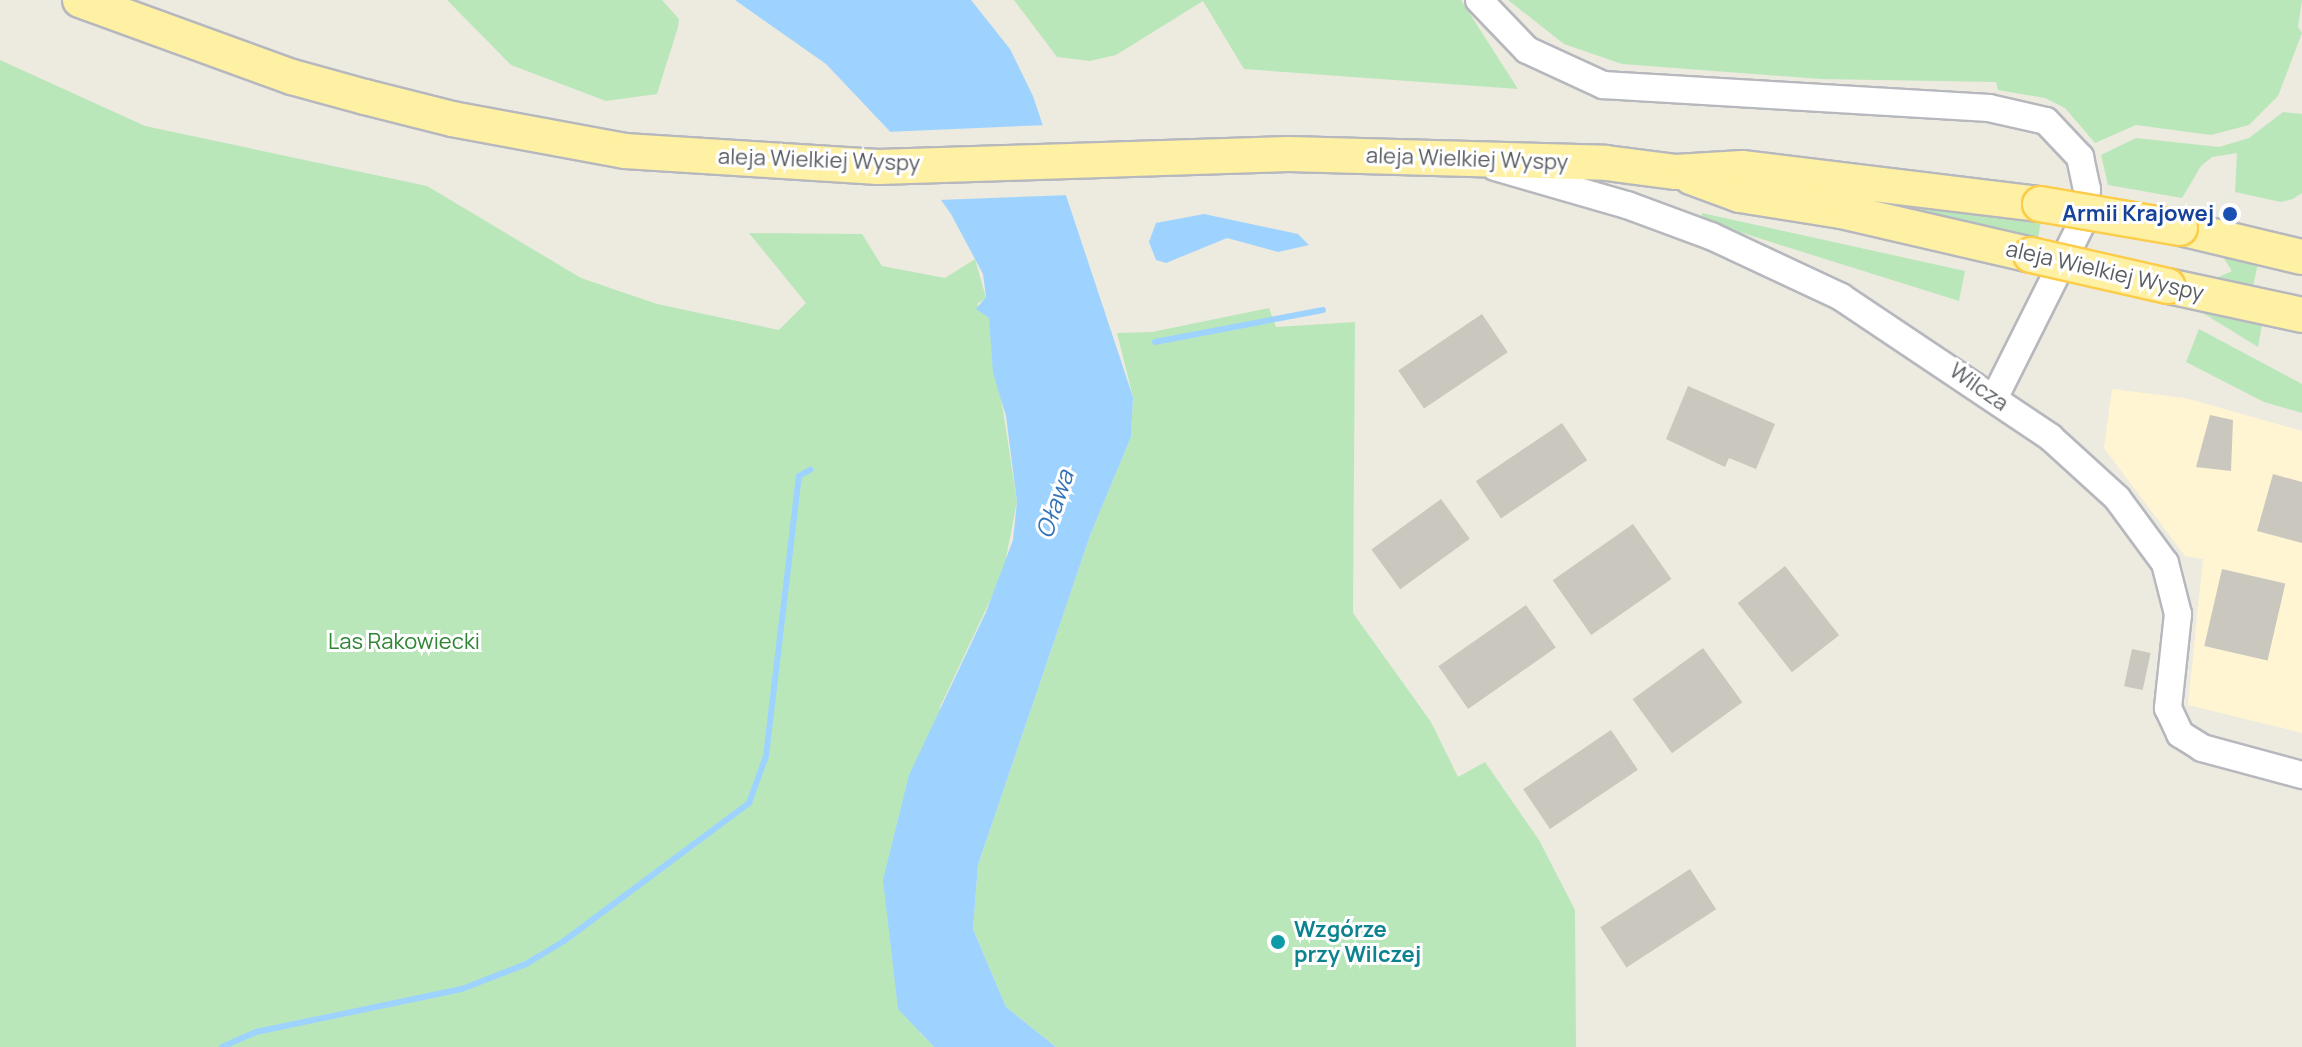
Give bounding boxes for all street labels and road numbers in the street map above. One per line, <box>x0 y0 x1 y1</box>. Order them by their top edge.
street label: aleja Wielkiej Wyspy <box>1365 142 1569 176</box>
street label: aleja Wielkiej Wyspy <box>717 143 921 177</box>
street label: aleja Wielkiej Wyspy <box>2003 235 2207 307</box>
street label: Wilcza <box>1944 357 2014 417</box>

